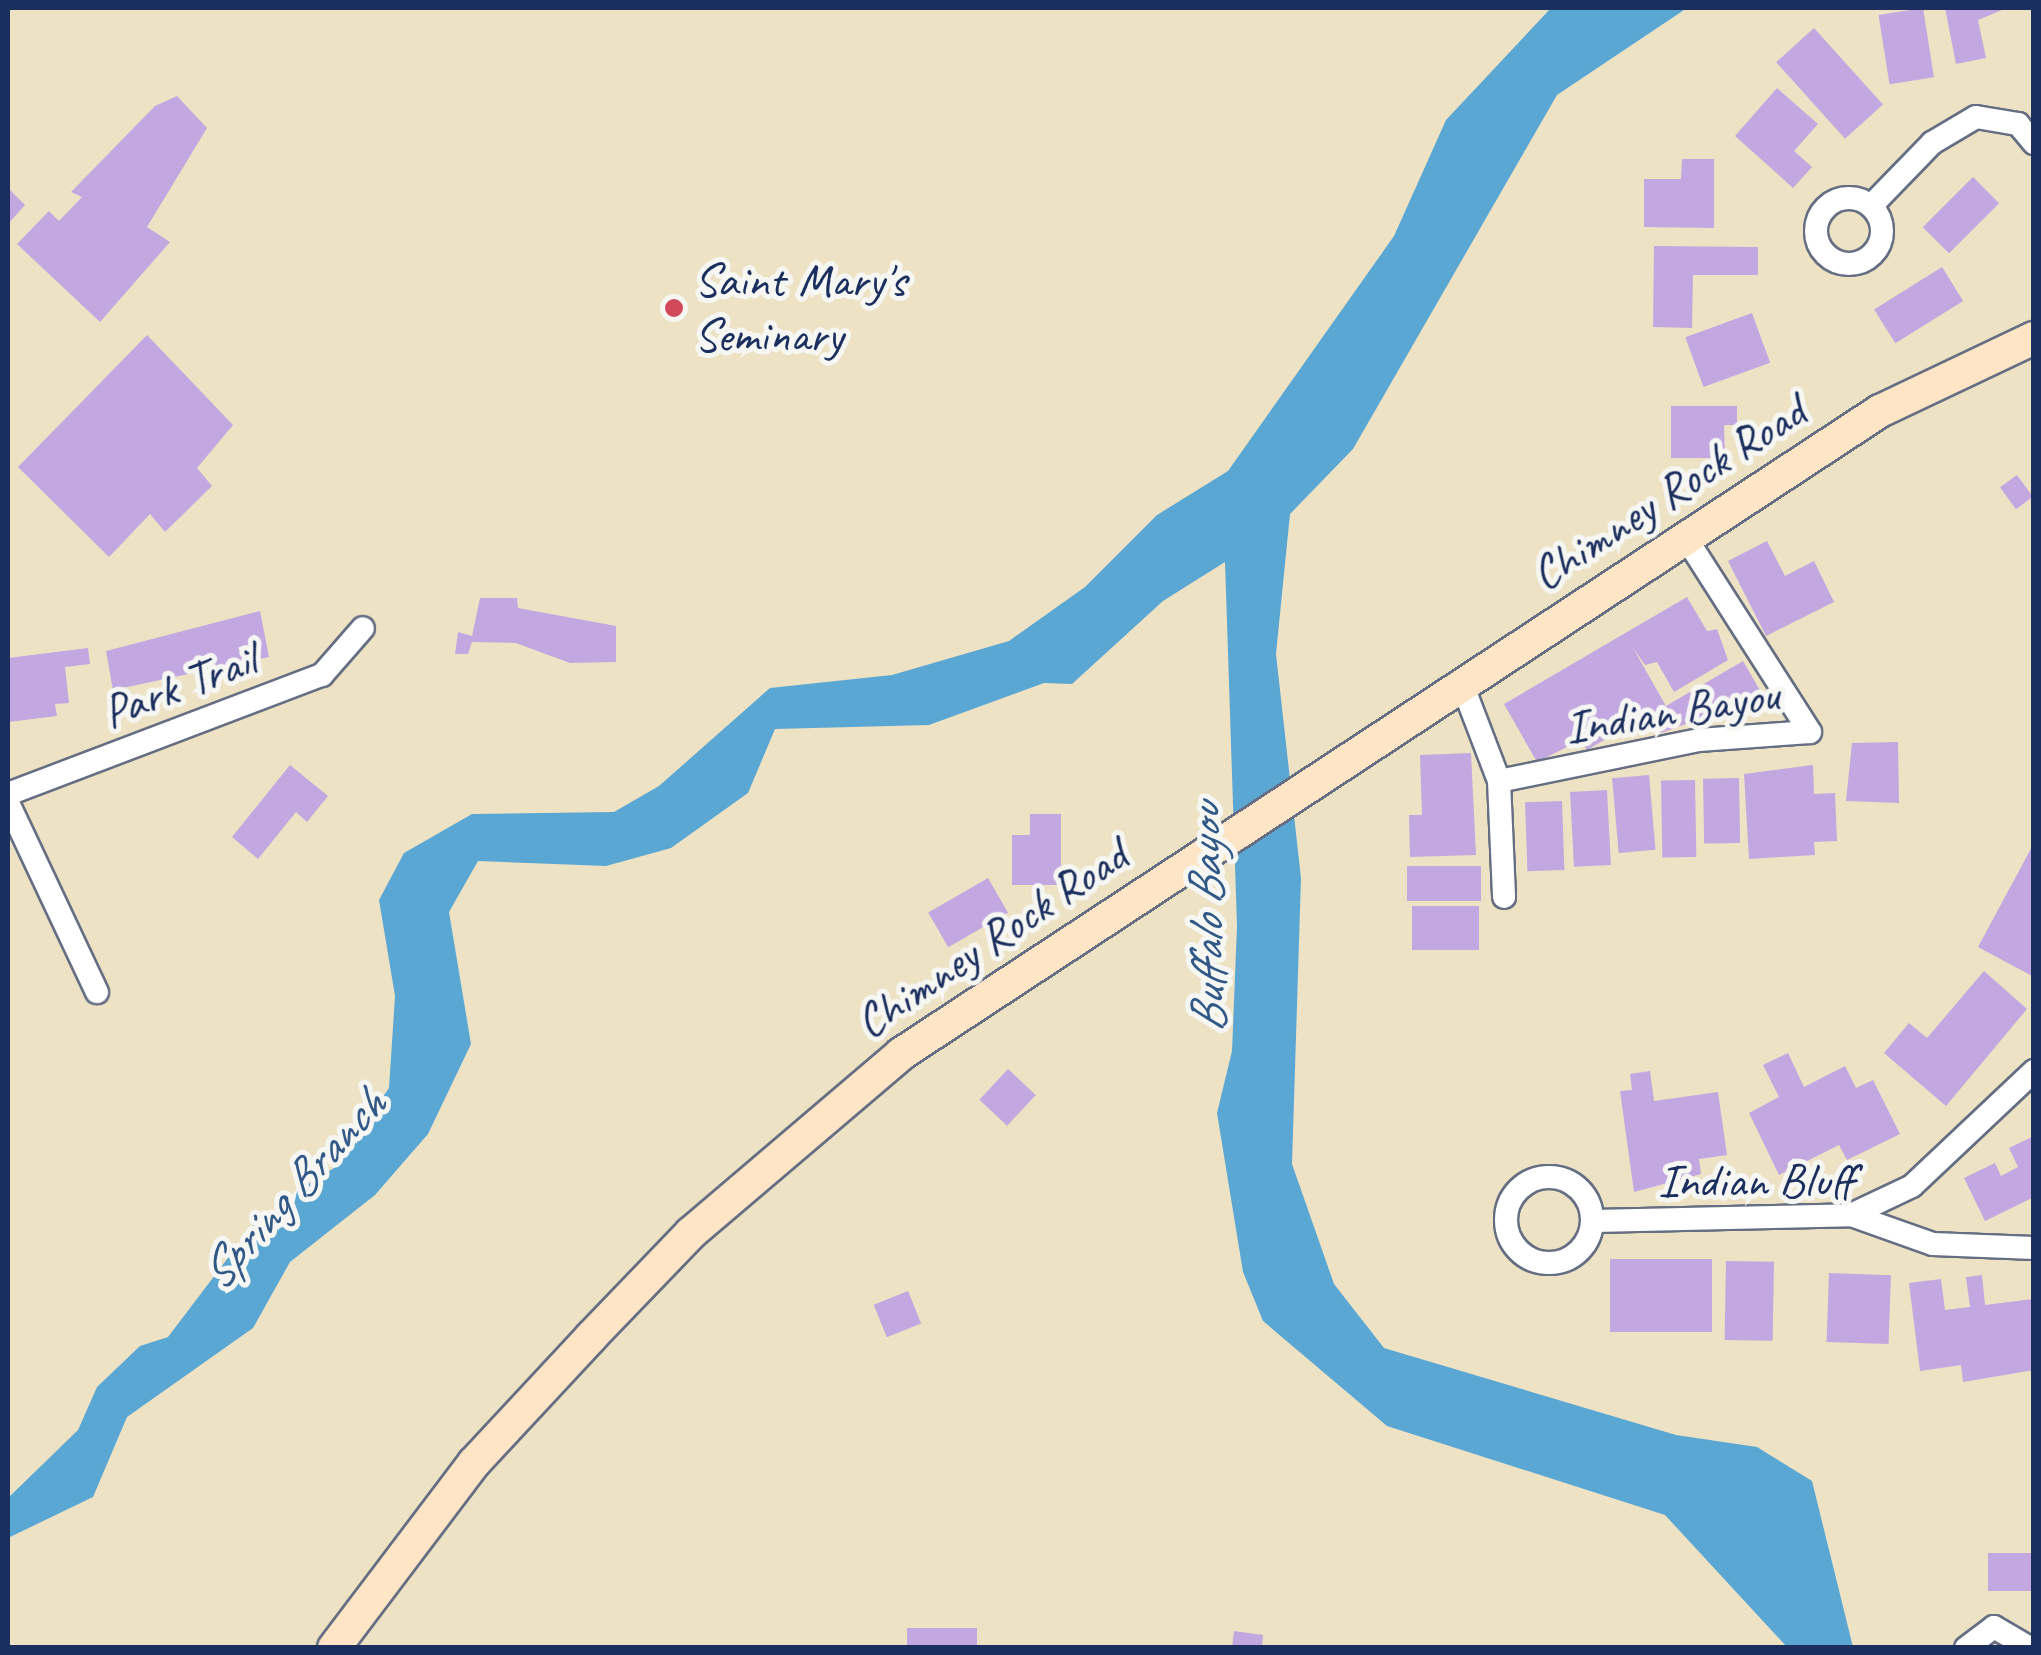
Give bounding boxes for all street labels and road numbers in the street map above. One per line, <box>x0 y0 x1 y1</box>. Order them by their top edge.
street label: Chimney Rock Road <box>1519 382 1817 604</box>
street label: Park Trail <box>94 630 264 742</box>
street label: Indian Bayou <box>1560 666 1784 756</box>
street label: Chimney Rock Road <box>843 826 1139 1052</box>
street label: Indian Bluff <box>1658 1152 1854 1210</box>

